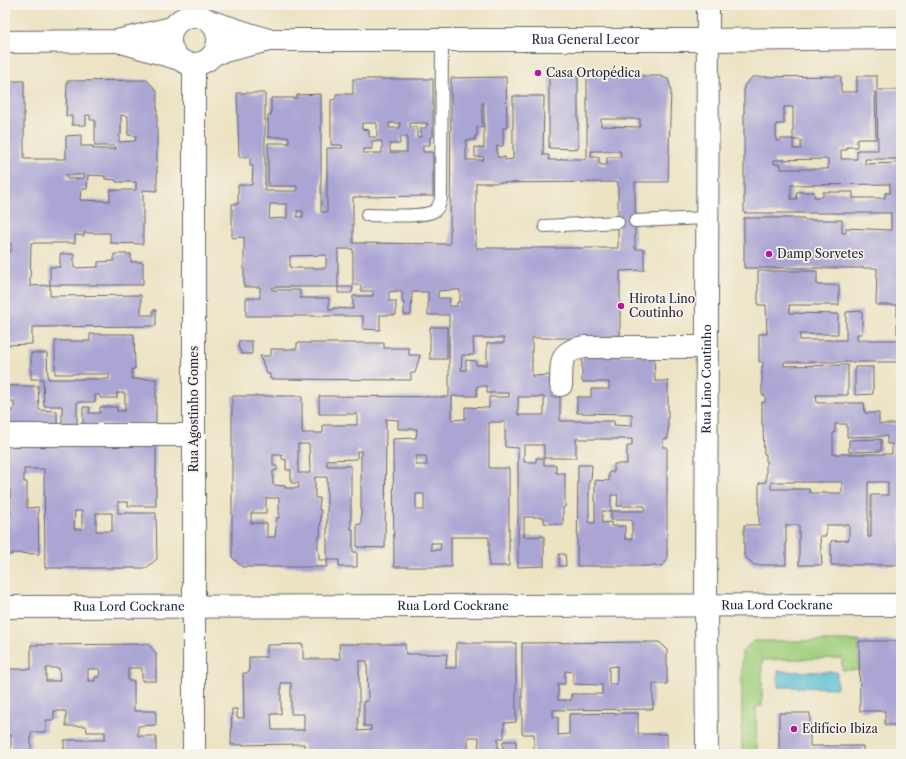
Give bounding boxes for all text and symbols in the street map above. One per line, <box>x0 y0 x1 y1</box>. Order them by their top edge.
street label: Rua General Lecor <box>532 32 639 47</box>
place label: Casa Ortopédica <box>546 65 641 80</box>
marker: Casa Ortopédica <box>533 68 543 78</box>
place label: Damp Sorvetes <box>777 246 864 261</box>
marker: Damp Sorvetes <box>764 249 774 259</box>
place label: Hirota Lino Coutinho <box>629 291 695 320</box>
marker: Hirota Lino Coutinho <box>616 301 626 311</box>
street label: Rua Lino Coutinho <box>699 324 714 434</box>
street label: Rua Agostinho Gomes <box>186 346 201 472</box>
street label: Rua Lord Cockrane <box>721 597 833 612</box>
street label: Rua Lord Cockrane <box>397 598 509 613</box>
street label: Rua Lord Cockrane <box>73 599 185 614</box>
place label: Edifício Ibiza <box>802 721 878 736</box>
marker: Edifício Ibiza <box>789 724 799 734</box>

